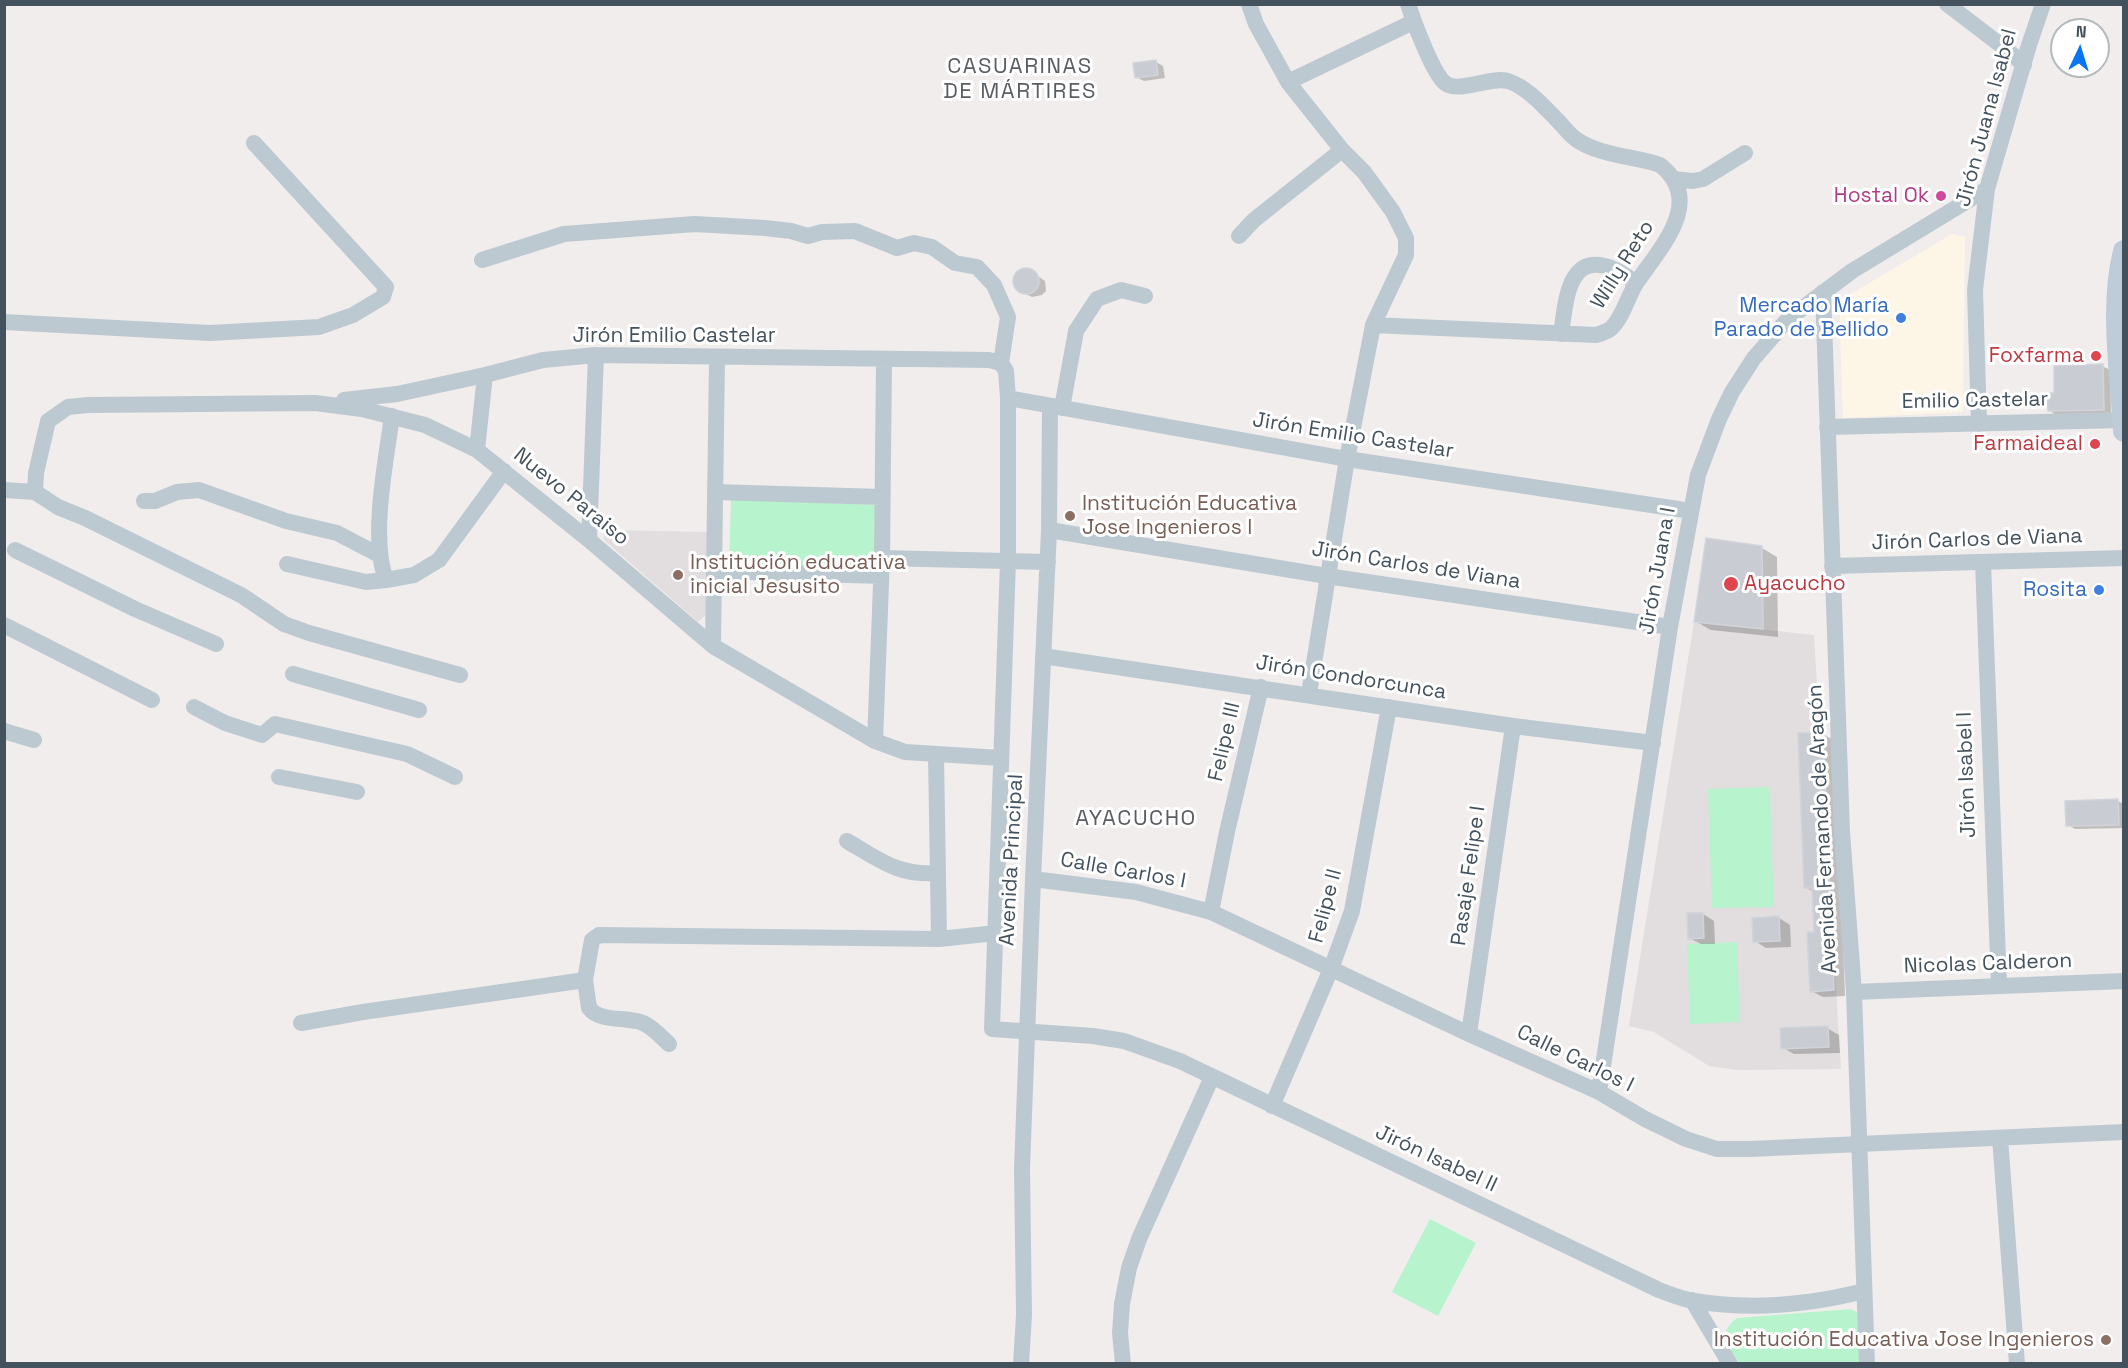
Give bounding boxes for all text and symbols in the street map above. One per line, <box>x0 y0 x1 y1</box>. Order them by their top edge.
north arrow <box>2050 18 2110 78</box>
text: N <box>2075 21 2087 42</box>
street label: Jirón Juana Isabel <box>1951 26 2023 210</box>
district label: CASUARINAS DE MÁRTIRES <box>943 54 1097 106</box>
place label: Hostal Ok <box>1834 183 1929 209</box>
marker: Hostal Ok <box>1934 189 1948 203</box>
street label: Willy Reto <box>1586 216 1660 314</box>
place label: Mercado María Parado de Bellido <box>1714 293 1889 343</box>
marker: Mercado María Parado de Bellido <box>1894 311 1908 325</box>
street label: Jirón Emilio Castelar <box>572 323 776 349</box>
place label: Foxfarma <box>1989 343 2084 369</box>
marker: Foxfarma <box>2089 349 2103 363</box>
street label: Emilio Castelar <box>1901 387 2049 415</box>
street label: Jirón Emilio Castelar <box>1251 408 1455 464</box>
place label: Farmaideal <box>1973 431 2083 457</box>
marker: Farmaideal <box>2088 437 2102 451</box>
street label: Nuevo Paraiso <box>508 443 634 551</box>
place label: Institución Educativa Jose Ingenieros I <box>1082 491 1297 541</box>
street label: Jirón Juana I <box>1634 505 1682 637</box>
marker: Institución Educativa Jose Ingenieros I <box>1063 509 1077 523</box>
street label: Jirón Carlos de Viana <box>1871 524 2083 556</box>
street label: Jirón Carlos de Viana <box>1310 537 1522 595</box>
place label: Institución educativa inicial Jesusito <box>690 550 906 600</box>
marker: Institución educativa inicial Jesusito <box>671 568 685 582</box>
place label: Ayacucho <box>1744 571 1846 597</box>
marker: Ayacucho <box>1722 575 1740 593</box>
place label: Rosita <box>2023 577 2087 603</box>
marker: Rosita <box>2092 583 2106 597</box>
street label: Jirón Condorcunca <box>1254 650 1448 706</box>
street label: Avenida Fernando de Aragón <box>1803 684 1843 974</box>
street label: Felipe III <box>1204 700 1246 784</box>
street label: Jirón Isabel I <box>1952 711 1982 839</box>
street label: Avenida Principal <box>995 773 1029 947</box>
street label: Pasaje Felipe I <box>1447 805 1491 947</box>
district label: AYACUCHO <box>1075 806 1197 832</box>
street label: Calle Carlos I <box>1058 848 1188 894</box>
street label: Felipe II <box>1304 866 1348 946</box>
street label: Nicolas Calderon <box>1903 948 2073 980</box>
street label: Calle Carlos I <box>1512 1020 1638 1098</box>
street label: Jirón Isabel II <box>1371 1120 1501 1198</box>
place label: Institución Educativa Jose Ingenieros <box>1714 1327 2094 1353</box>
marker: Institución Educativa Jose Ingenieros <box>2099 1333 2113 1347</box>

